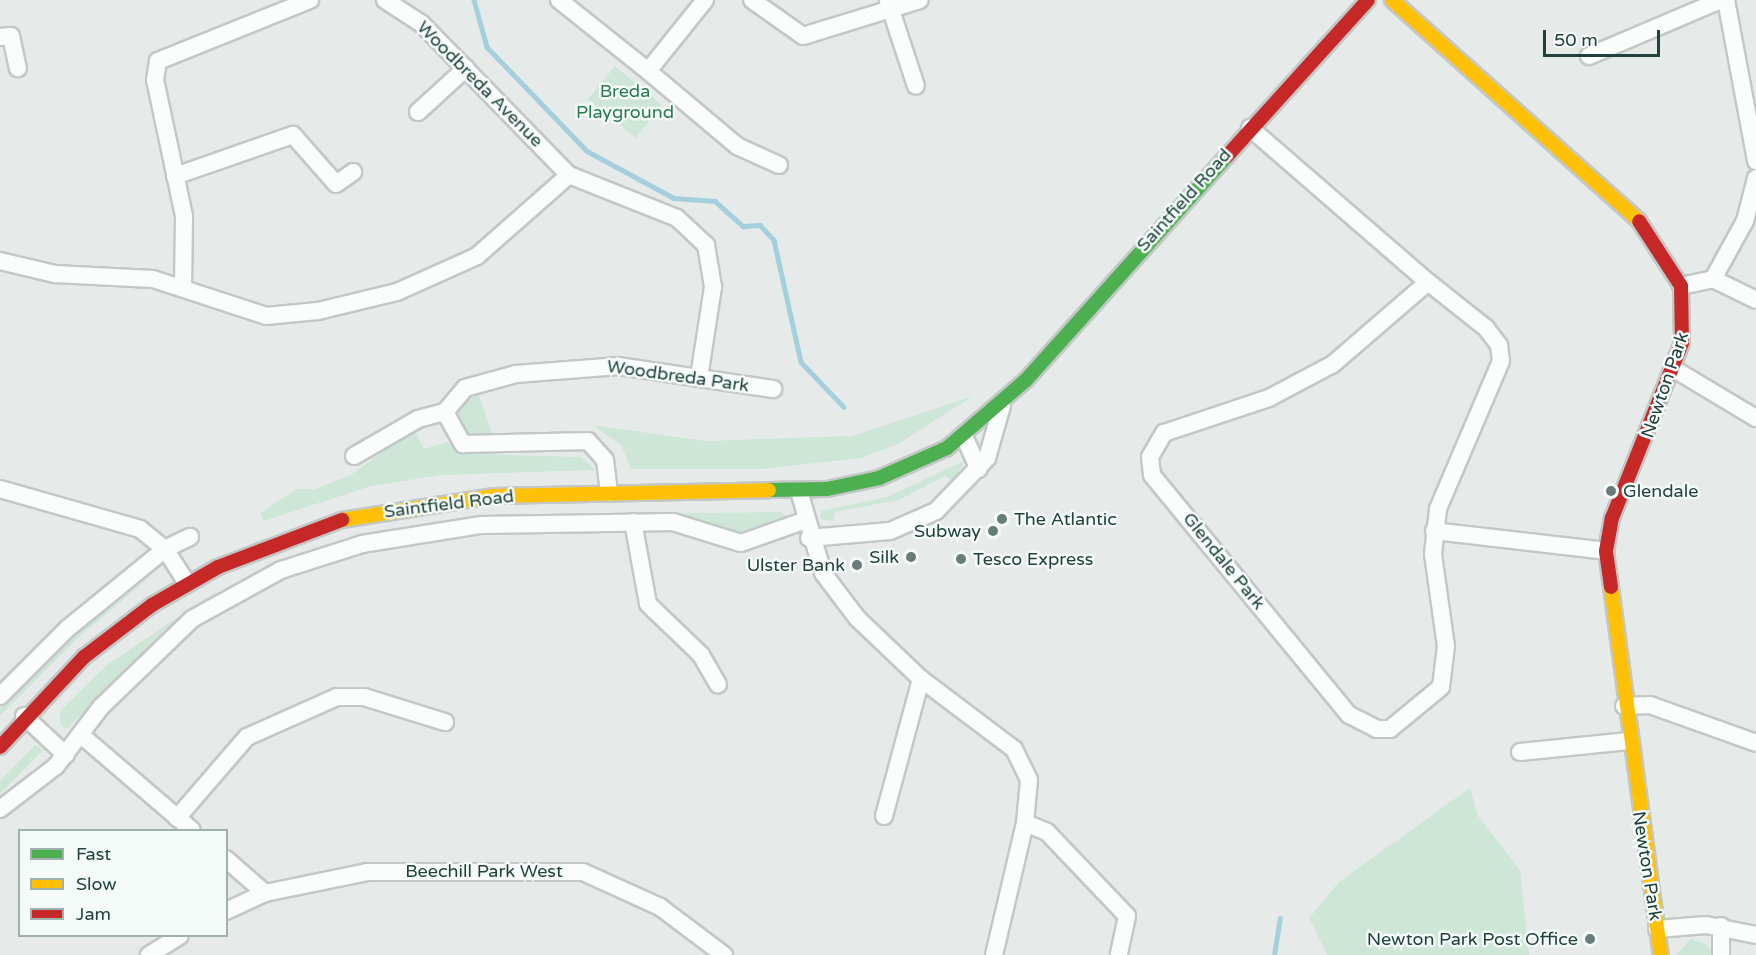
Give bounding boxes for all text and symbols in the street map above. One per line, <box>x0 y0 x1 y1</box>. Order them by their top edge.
street label: Woodbreda Avenue <box>412 16 548 152</box>
scale bar <box>1546 18 1663 56</box>
text: 50 m <box>1554 29 1598 51</box>
park label: Breda Playground <box>576 81 674 124</box>
street label: Saintfield Road <box>1132 144 1236 256</box>
street label: Newton Park <box>1637 329 1693 441</box>
street label: Woodbreda Park <box>605 355 751 397</box>
place label: Glendale <box>1623 480 1698 502</box>
marker: Glendale <box>1604 484 1618 498</box>
street label: Saintfield Road <box>383 485 515 523</box>
place label: The Atlantic <box>1014 508 1117 530</box>
street label: Glendale Park <box>1178 508 1270 614</box>
marker: The Atlantic <box>995 512 1009 526</box>
place label: Subway <box>914 520 981 542</box>
marker: Subway <box>986 524 1000 538</box>
place label: Silk <box>869 546 899 568</box>
place label: Tesco Express <box>973 548 1093 570</box>
marker: Silk <box>904 550 918 564</box>
marker: Tesco Express <box>954 552 968 566</box>
place label: Ulster Bank <box>747 554 845 576</box>
marker: Ulster Bank <box>850 558 864 572</box>
street label: Newton Park <box>1628 810 1666 922</box>
legend <box>18 829 228 937</box>
text: Fast <box>76 843 111 865</box>
street label: Beechill Park West <box>405 860 563 882</box>
text: Slow <box>76 873 117 895</box>
text: Jam <box>76 903 111 925</box>
place label: Newton Park Post Office <box>1367 928 1578 950</box>
marker: Newton Park Post Office <box>1583 932 1597 946</box>

